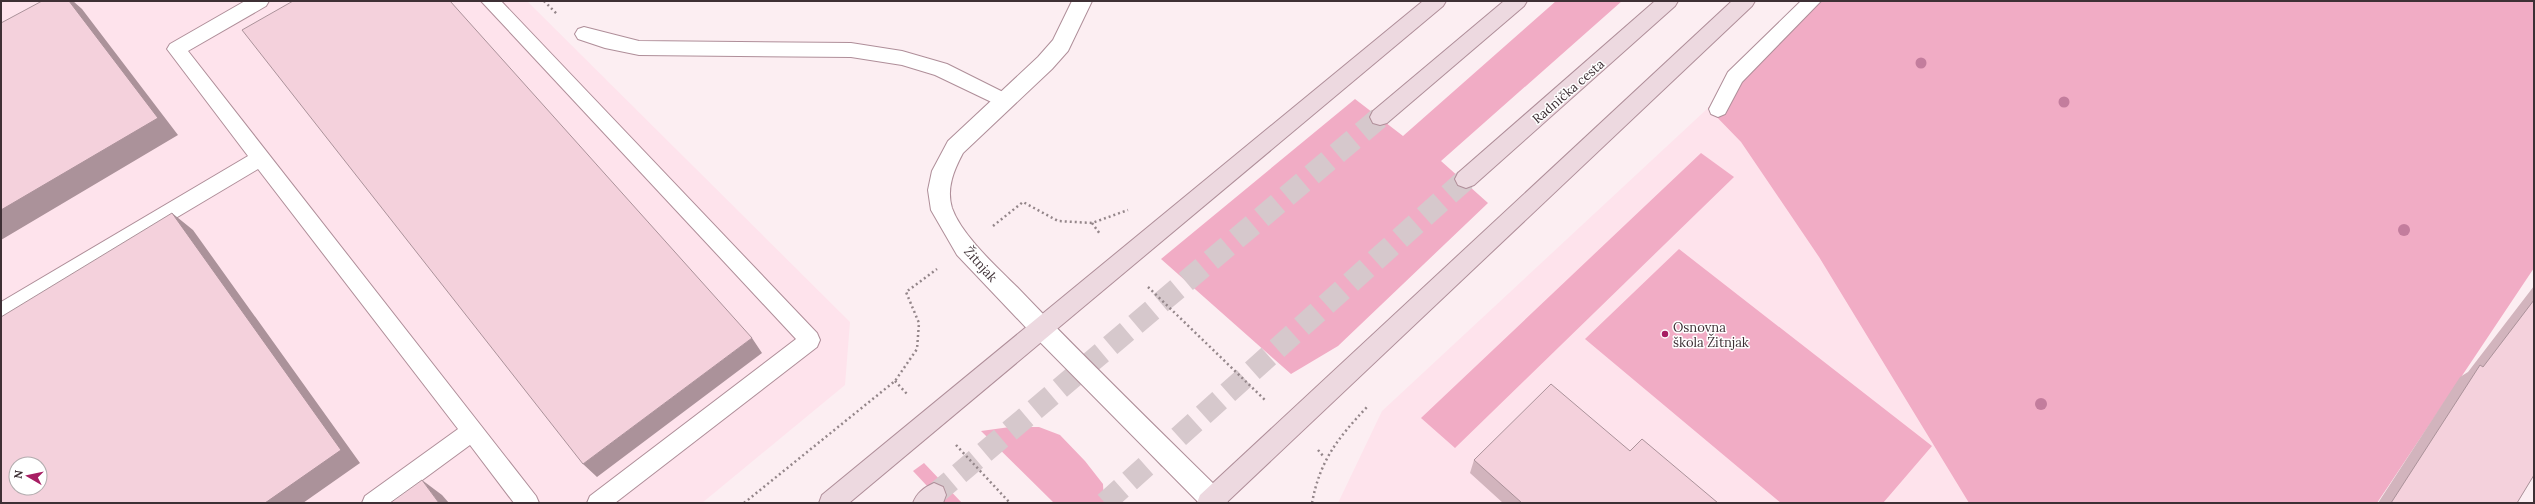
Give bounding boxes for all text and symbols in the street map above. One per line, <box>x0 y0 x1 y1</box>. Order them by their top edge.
street label: Radnička cesta <box>1529 55 1608 127</box>
street label: Žitnjak <box>960 242 1002 286</box>
place label: Osnovna škola Žitnjak <box>1673 319 1749 351</box>
marker: Osnovna škola Žitnjak <box>1660 329 1670 339</box>
north arrow <box>8 456 48 496</box>
text: N <box>11 469 26 480</box>

